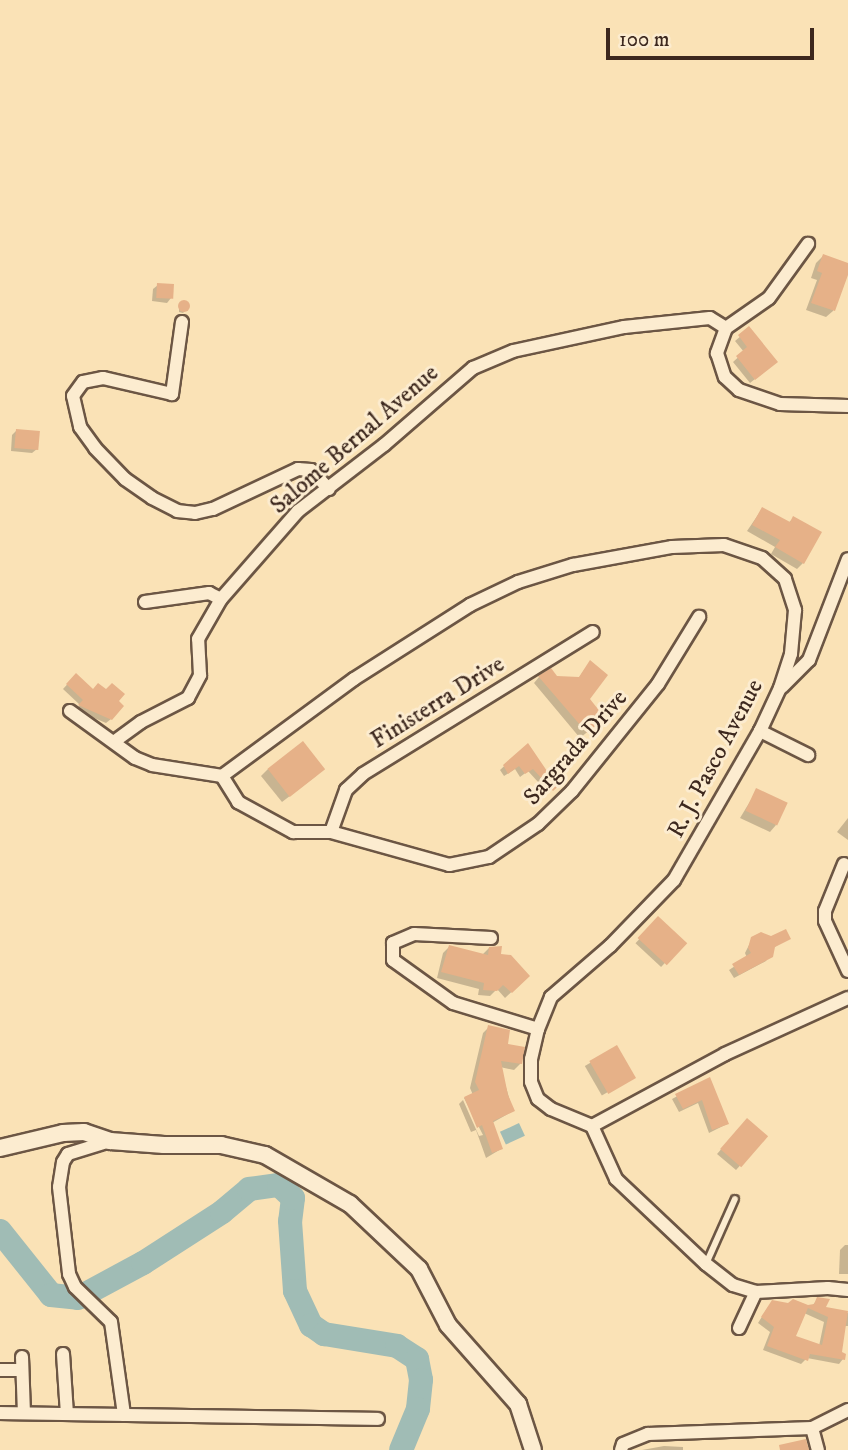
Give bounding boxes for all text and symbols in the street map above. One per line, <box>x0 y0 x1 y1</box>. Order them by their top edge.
scale bar <box>610 14 818 58</box>
text: 100 m <box>619 27 670 53</box>
street label: Salome Bernal Avenue <box>265 359 445 521</box>
street label: Finisterra Drive <box>366 651 510 755</box>
street label: R. J. Pasco Avenue <box>662 675 770 843</box>
street label: Sargrada Drive <box>518 684 634 812</box>

